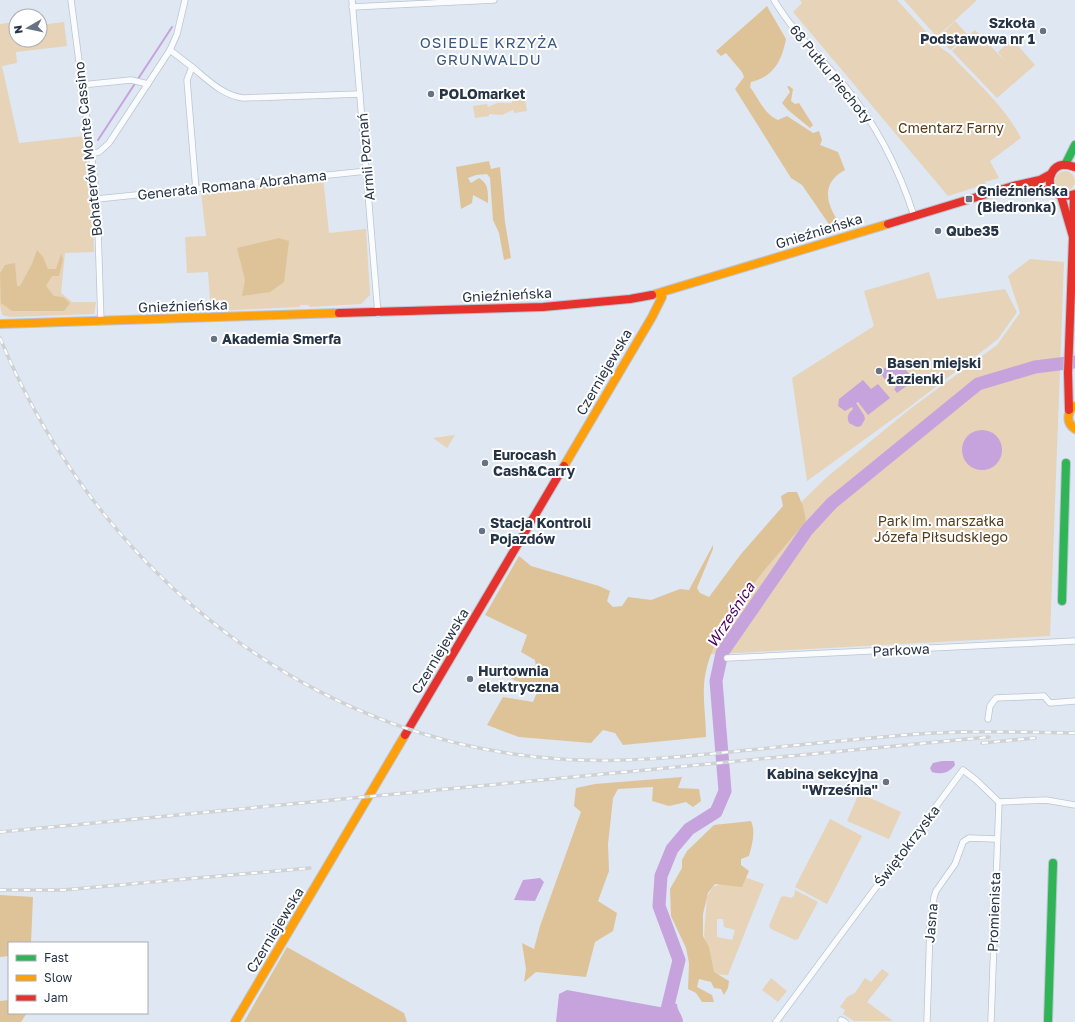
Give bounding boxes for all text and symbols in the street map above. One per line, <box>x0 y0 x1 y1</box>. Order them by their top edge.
north arrow <box>8 8 48 48</box>
place label: Szkoła Podstawowa nr 1 <box>920 14 1035 47</box>
street label: 68 Pułku Piechoty <box>786 21 877 127</box>
text: N <box>11 24 25 35</box>
marker: Szkoła Podstawowa nr 1 <box>1038 26 1048 36</box>
district label: OSIEDLE KRZYŻA GRUNWALDU <box>420 33 558 68</box>
street label: Bohaterów Monte Cassino <box>70 61 105 237</box>
place label: POLOmarket <box>439 85 526 102</box>
marker: POLOmarket <box>426 89 436 99</box>
street label: Armii Poznań <box>353 113 378 202</box>
park label: Cmentarz Farny <box>898 119 1004 136</box>
street label: Generała Romana Abrahama <box>136 166 327 203</box>
place label: Gnieźnieńska (Biedronka) <box>977 182 1068 215</box>
marker: Gnieźnieńska (Biedronka) <box>964 194 974 204</box>
street label: Gnieźnieńska <box>773 209 864 252</box>
place label: Qube35 <box>946 222 1000 239</box>
marker: Qube35 <box>933 226 943 236</box>
street label: Gnieźnieńska <box>462 284 552 305</box>
street label: Gnieźnieńska <box>138 295 228 316</box>
street label: Czerniejewska <box>572 326 635 418</box>
place label: Akademia Smerfa <box>222 330 341 347</box>
marker: Akademia Smerfa <box>209 334 219 344</box>
place label: Basen miejski Łazienki <box>887 354 981 387</box>
marker: Basen miejski Łazienki <box>874 366 884 376</box>
place label: Eurocash Cash&Carry <box>493 446 576 479</box>
marker: Eurocash Cash&Carry <box>480 458 490 468</box>
park label: Park im. marszałka Józefa Piłsudskiego <box>874 512 1008 545</box>
place label: Stacja Kontroli Pojazdów <box>490 514 591 547</box>
marker: Stacja Kontroli Pojazdów <box>477 526 487 536</box>
water label: Wrześnica <box>702 578 758 651</box>
street label: Czerniejewska <box>407 605 472 697</box>
street label: Parkowa <box>872 640 930 659</box>
place label: Hurtownia elektryczna <box>478 662 559 695</box>
marker: Hurtownia elektryczna <box>465 674 475 684</box>
place label: Kabina sekcyjna "Września" <box>767 765 878 798</box>
marker: Kabina sekcyjna "Września" <box>881 777 891 787</box>
street label: Świętokrzyska <box>870 802 943 890</box>
street label: Promienista <box>984 871 1003 952</box>
street label: Czerniejewska <box>242 884 307 976</box>
street label: Jasna <box>920 902 941 943</box>
legend <box>8 942 148 1014</box>
text: Fast <box>44 950 69 965</box>
text: Slow <box>44 970 72 985</box>
text: Jam <box>44 990 68 1005</box>

